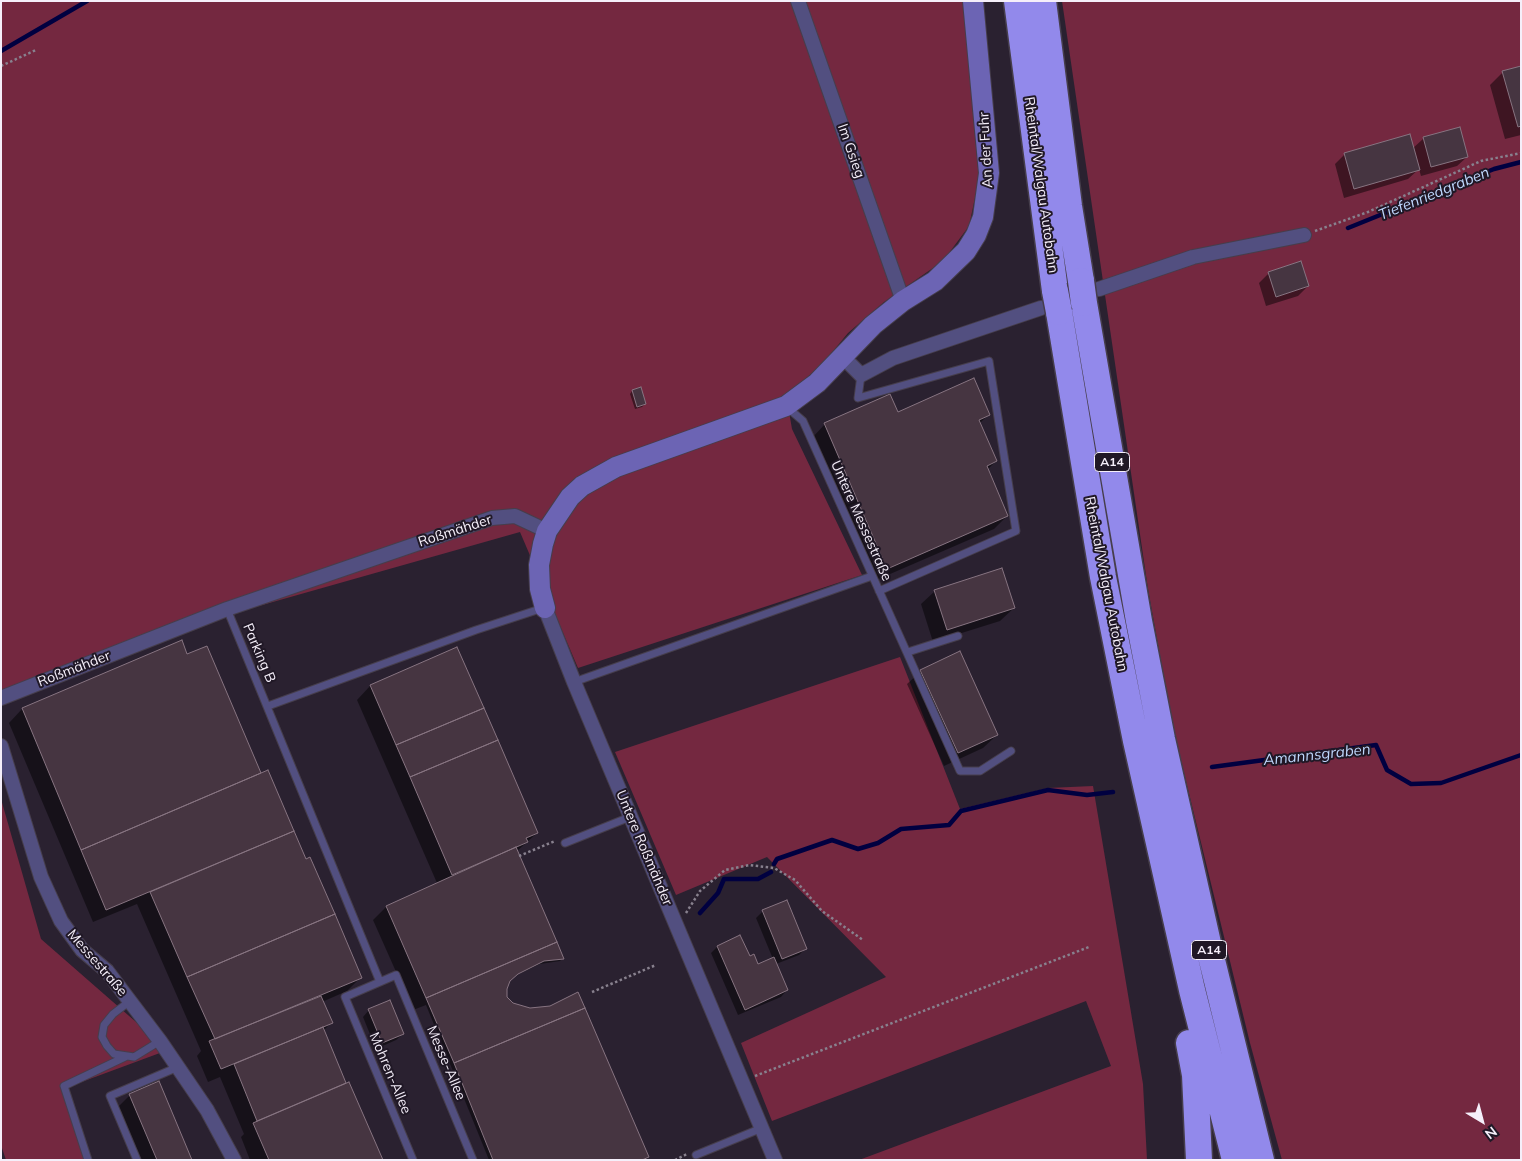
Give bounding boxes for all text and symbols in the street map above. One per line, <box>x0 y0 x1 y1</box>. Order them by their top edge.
street label: Rheintal/Walgau Autobahn <box>1020 96 1062 274</box>
street label: An der Fuhr <box>976 112 996 188</box>
street label: Im Gsieg <box>834 122 868 180</box>
water label: Tiefenriedgraben <box>1376 164 1492 224</box>
road number: A14 <box>1094 452 1130 472</box>
street label: Untere Messestraße <box>827 458 895 584</box>
street label: Rheintal/Walgau Autobahn <box>1081 495 1131 673</box>
street label: Roßmähder <box>416 511 494 551</box>
street label: Parking B <box>239 621 279 685</box>
street label: Roßmähder <box>35 647 113 691</box>
water label: Amannsgraben <box>1263 740 1371 770</box>
street label: Untere Roßmähder <box>612 788 676 908</box>
street label: Messestraße <box>63 926 131 1000</box>
road number: A14 <box>1192 940 1226 960</box>
street label: Messe-Allee <box>423 1023 469 1103</box>
street label: Mohren-Allee <box>365 1030 415 1116</box>
north arrow <box>1457 1096 1507 1146</box>
text: N <box>1481 1123 1501 1143</box>

